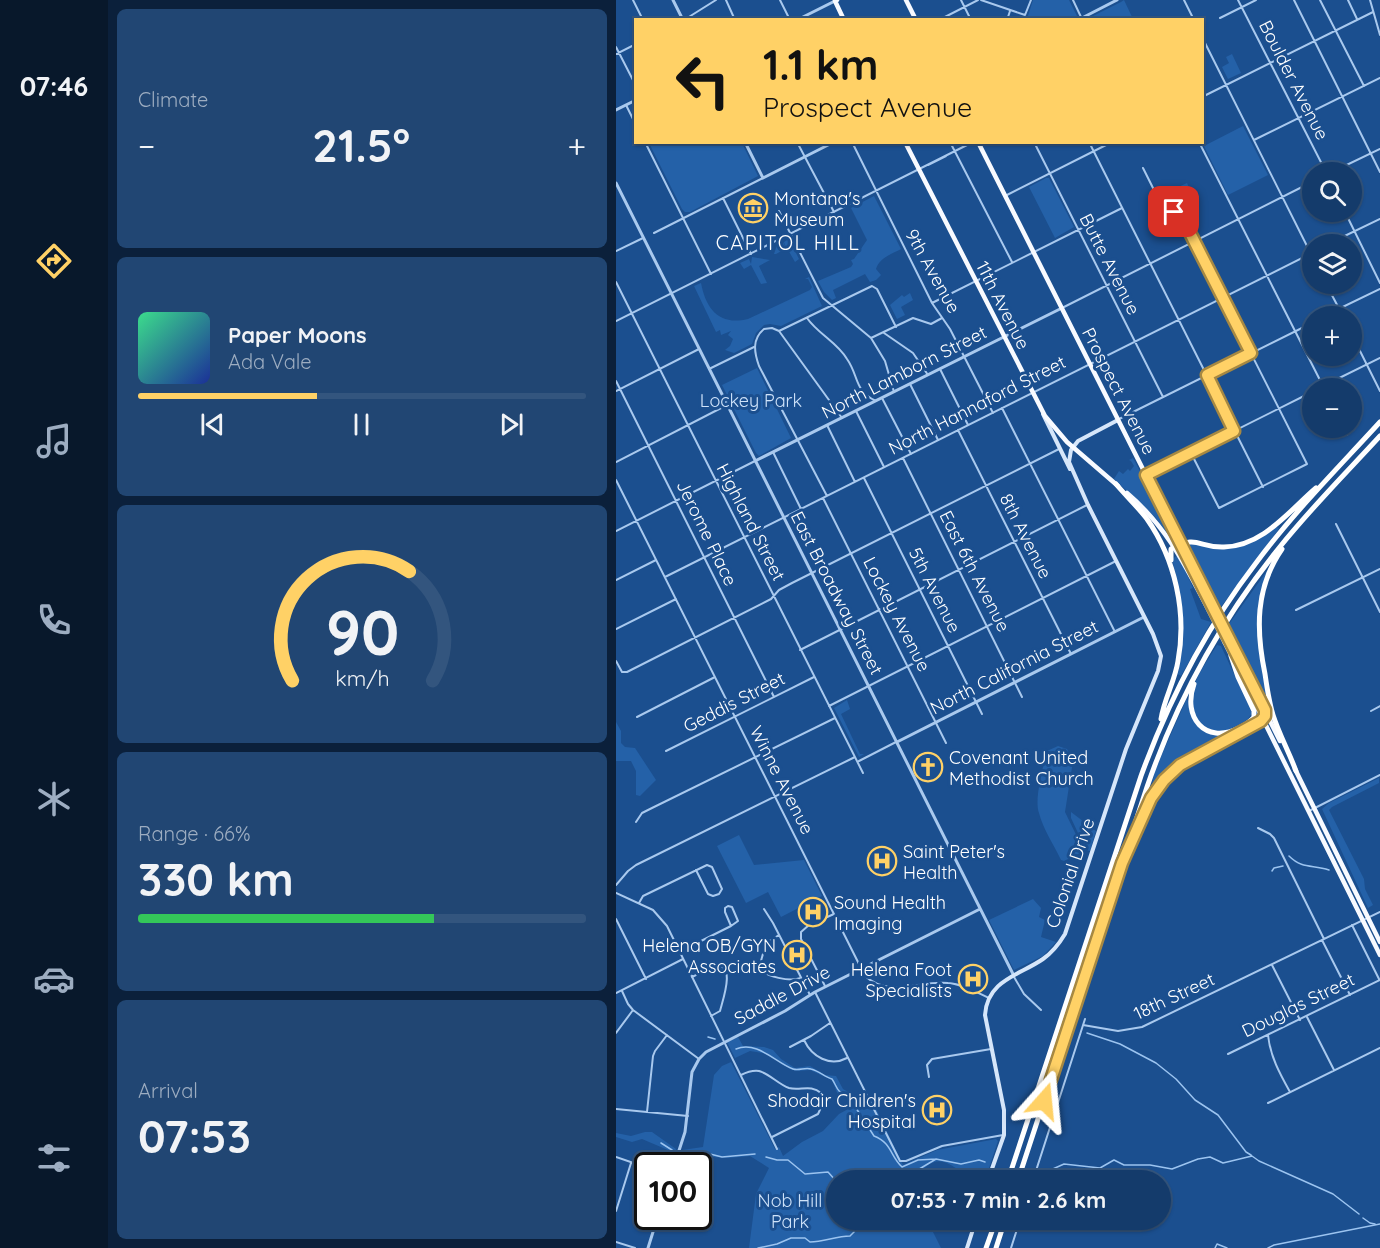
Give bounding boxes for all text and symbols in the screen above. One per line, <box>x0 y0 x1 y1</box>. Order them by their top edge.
street label: Boulder Avenue <box>1254 16 1334 144</box>
text: 1.1 km <box>763 38 878 91</box>
icon: left <box>664 42 742 120</box>
text: 07:46 <box>20 69 88 103</box>
text: Climate <box>138 87 208 112</box>
text: Prospect Avenue <box>763 90 972 124</box>
text: 21.5° <box>312 117 410 173</box>
text: − <box>138 125 155 166</box>
text: + <box>567 125 586 166</box>
map controls <box>1302 162 1362 438</box>
button: search <box>1302 162 1362 222</box>
pin <box>1148 186 1199 237</box>
place label: Montana's Museum <box>774 187 860 231</box>
museum icon: Montana's Museum <box>737 192 769 224</box>
icon: arrive <box>1157 195 1190 228</box>
street label: Butte Avenue <box>1075 209 1145 319</box>
street label: 9th Avenue <box>900 225 966 317</box>
district label: CAPITOL HILL <box>716 230 860 255</box>
button: layers <box>1302 234 1362 294</box>
icon: directions <box>33 240 75 282</box>
street label: 11th Avenue <box>971 257 1035 353</box>
button: + <box>1302 306 1362 366</box>
street label: North Lamborn Street <box>818 320 990 424</box>
text: Paper Moons <box>228 321 367 349</box>
street label: Prospect Avenue <box>1077 324 1161 458</box>
text: Ada Vale <box>228 349 312 374</box>
street label: North Hannaford Street <box>884 350 1070 460</box>
button: − <box>1302 378 1362 438</box>
park label: Lockey Park <box>700 389 802 412</box>
icon: previous <box>196 408 229 441</box>
icon: pause <box>345 408 378 441</box>
icon: next <box>495 408 528 441</box>
icon: music <box>33 420 75 462</box>
street label: Highland Street <box>712 459 790 585</box>
street label: Jerome Place <box>672 476 742 590</box>
street label: 8th Avenue <box>995 490 1057 582</box>
street label: East 6th Avenue <box>935 506 1015 636</box>
street label: East Broadway Street <box>786 507 888 679</box>
street label: 5th Avenue <box>904 544 966 636</box>
street label: Lockey Avenue <box>858 553 936 675</box>
text: 90 <box>325 593 399 671</box>
icon: phone <box>33 599 75 641</box>
street label: North California Street <box>926 615 1102 719</box>
text: km/h <box>335 665 389 691</box>
street label: Geddis Street <box>679 667 789 737</box>
street label: Winne Avenue <box>745 722 819 838</box>
place label: Covenant United Methodist Church <box>949 746 1094 790</box>
church icon: Covenant United Methodist Church <box>912 751 944 783</box>
icon: climate <box>33 778 75 820</box>
street label: Colonial Drive <box>1040 815 1100 931</box>
text: Range · 66% <box>138 821 250 846</box>
place label: Saint Peter's Health <box>903 840 1005 884</box>
hospital icon: Saint Peter's Health <box>866 845 898 877</box>
text: 330 km <box>138 851 294 907</box>
place label: Sound Health Imaging <box>834 891 946 935</box>
hospital icon: Sound Health Imaging <box>797 896 829 928</box>
place label: Helena OB/GYN Associates <box>642 934 776 978</box>
hospital icon: Helena OB/GYN Associates <box>781 939 813 971</box>
icon: car <box>33 958 75 1000</box>
place label: Helena Foot Specialists <box>851 958 952 1002</box>
street label: Saddle Drive <box>730 960 834 1030</box>
hospital icon: Helena Foot Specialists <box>957 963 989 995</box>
street label: 18th Street <box>1130 967 1218 1025</box>
street label: Douglas Street <box>1238 968 1358 1042</box>
position arrow <box>1012 1069 1076 1133</box>
text: Arrival <box>138 1078 198 1103</box>
place label: Shodair Children's Hospital <box>768 1089 916 1133</box>
hospital icon: Shodair Children's Hospital <box>921 1094 953 1126</box>
text: 07:53 <box>138 1108 251 1164</box>
icon: filters <box>33 1137 75 1179</box>
speed limit sign: 100 <box>634 1152 712 1230</box>
text: 07:53 · 7 min · 2.6 km <box>891 1186 1106 1214</box>
park label: Nob Hill Park <box>758 1189 822 1233</box>

